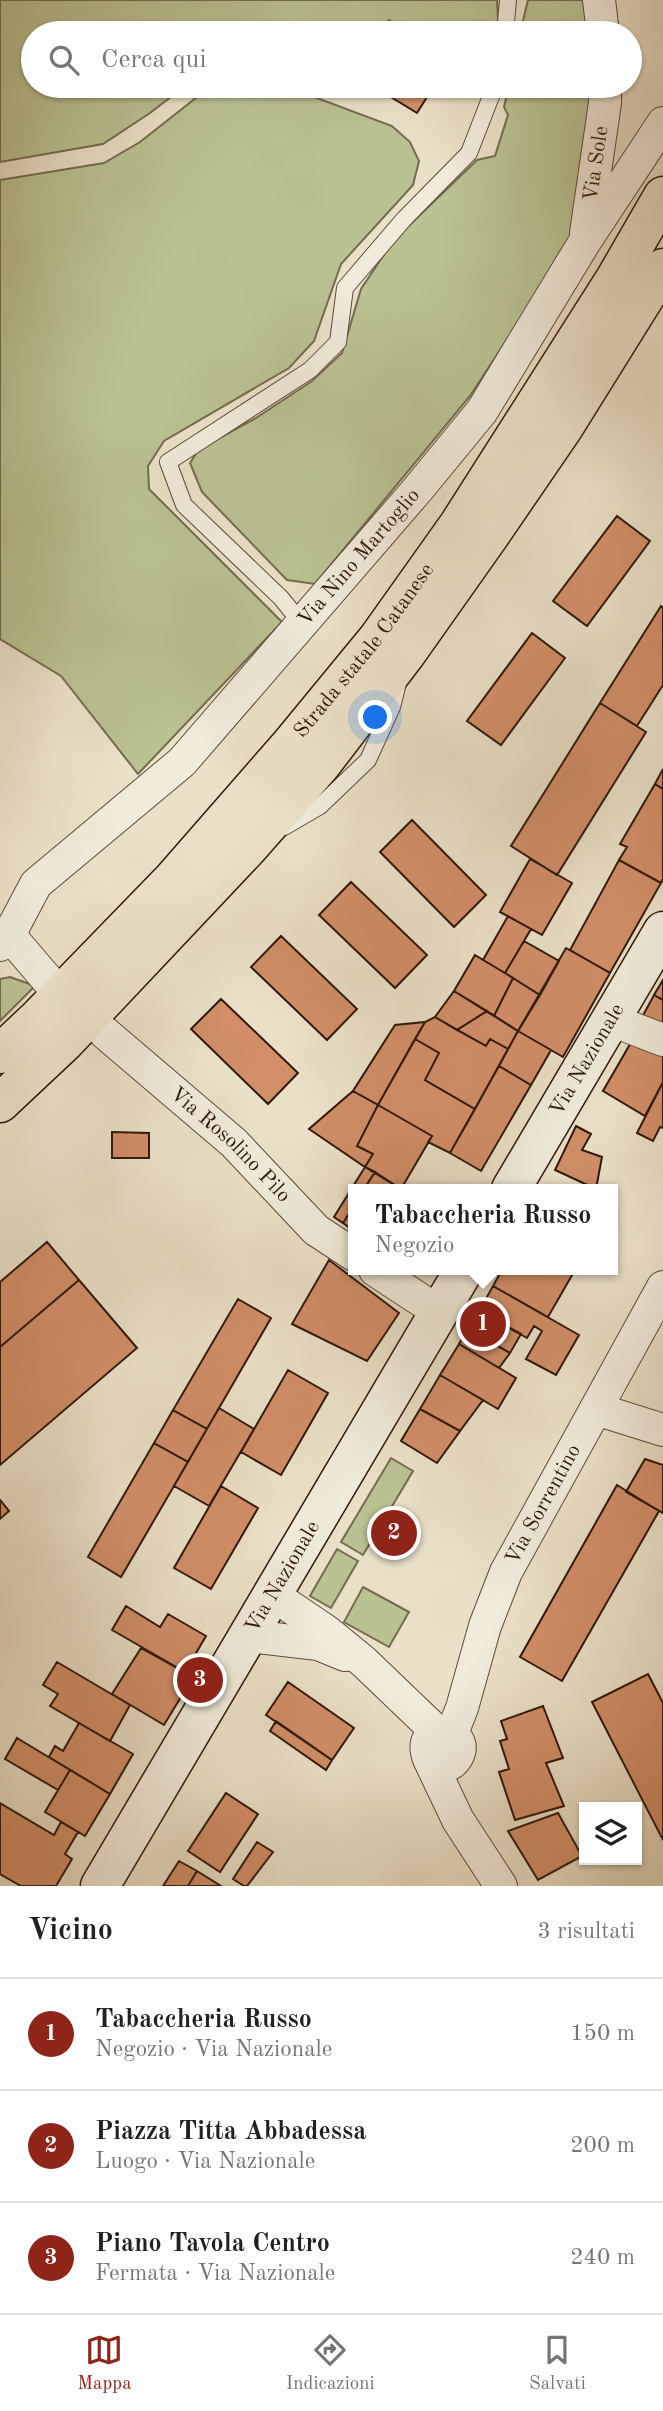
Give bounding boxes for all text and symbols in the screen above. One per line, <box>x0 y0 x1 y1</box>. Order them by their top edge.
search box <box>21 21 642 98</box>
icon: search <box>45 41 83 79</box>
text: Cerca qui <box>101 47 206 73</box>
street label: Via Sole <box>580 125 612 203</box>
street label: Via Nino Martoglio <box>294 485 424 630</box>
street label: Strada statale Catanese <box>290 560 438 742</box>
your location <box>358 700 392 734</box>
street label: Via Nazionale <box>546 1000 628 1119</box>
street label: Via Rosolino Pilo <box>166 1083 295 1206</box>
popup <box>348 1184 618 1275</box>
text: Tabaccheria Russo <box>375 1203 591 1229</box>
text: Negozio <box>375 1234 454 1257</box>
pin: 1 <box>460 1298 506 1350</box>
street label: Via Sorrentino <box>502 1441 585 1568</box>
pin: 2 <box>371 1507 417 1559</box>
street label: Via Nazionale <box>241 1517 324 1637</box>
pin: 3 <box>177 1654 223 1706</box>
map controls <box>579 1802 642 1865</box>
button: layers <box>579 1802 642 1865</box>
text: Vicino <box>28 1916 113 1946</box>
text: 3 risultati <box>537 1920 635 1943</box>
text: Tabaccheria Russo <box>95 2007 312 2033</box>
text: 1 <box>44 2022 58 2045</box>
text: 150 m <box>570 2022 635 2045</box>
text: Negozio · Via Nazionale <box>95 2038 332 2061</box>
text: Piazza Titta Abbadessa <box>95 2119 366 2145</box>
text: 2 <box>44 2134 58 2157</box>
text: 200 m <box>570 2134 635 2157</box>
text: Luogo · Via Nazionale <box>95 2150 315 2173</box>
text: Piano Tavola Centro <box>95 2231 330 2257</box>
text: 3 <box>44 2246 58 2269</box>
text: 240 m <box>570 2246 635 2269</box>
text: Fermata · Via Nazionale <box>95 2262 335 2285</box>
tab: Mappa <box>77 2331 132 2396</box>
tab: Indicazioni <box>286 2331 375 2396</box>
tab: Salvati <box>529 2331 586 2396</box>

